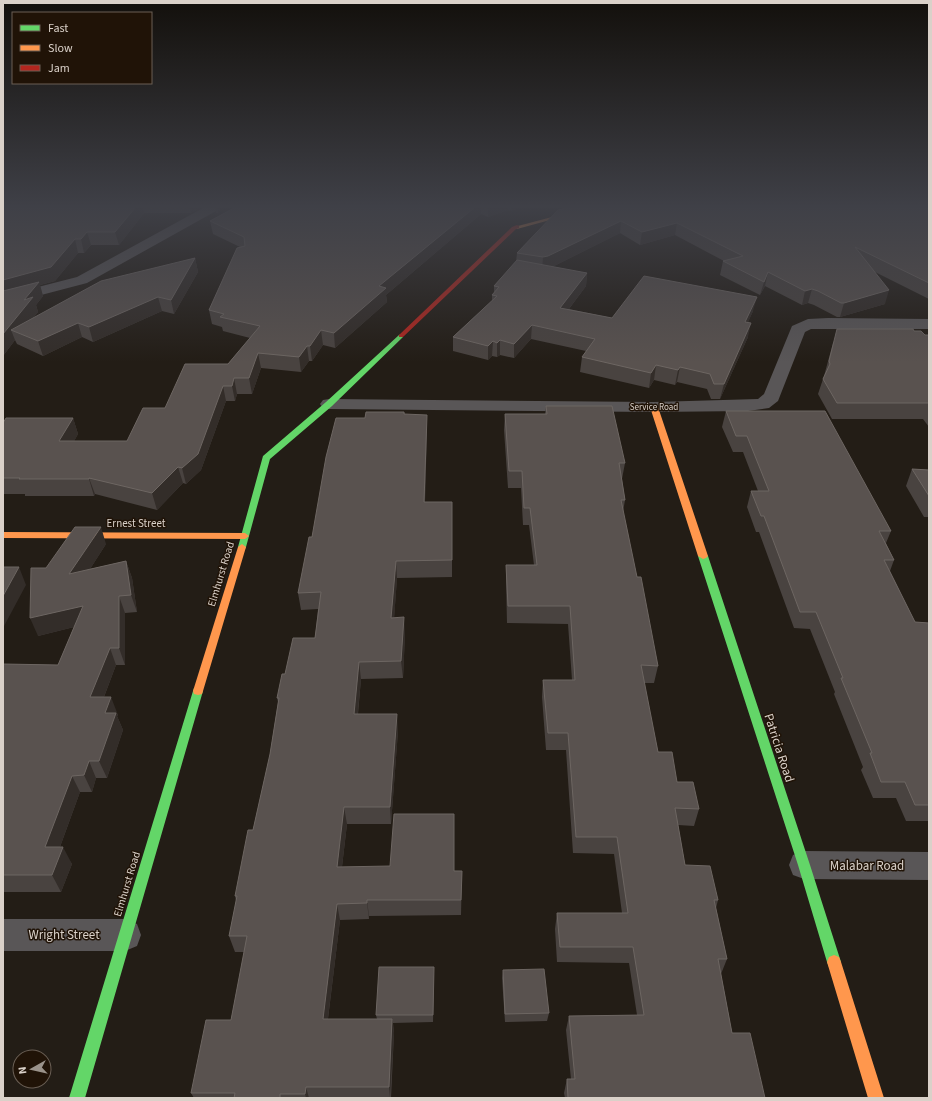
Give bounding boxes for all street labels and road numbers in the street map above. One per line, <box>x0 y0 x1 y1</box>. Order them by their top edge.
street label: Service Road <box>630 401 678 414</box>
street label: Ernest Street <box>107 516 166 531</box>
street label: Elmhurst Road <box>204 540 238 608</box>
street label: Patricia Road <box>759 711 799 785</box>
street label: Elmhurst Road <box>110 850 144 918</box>
street label: Malabar Road <box>830 857 904 875</box>
street label: Wright Street <box>28 926 100 944</box>

